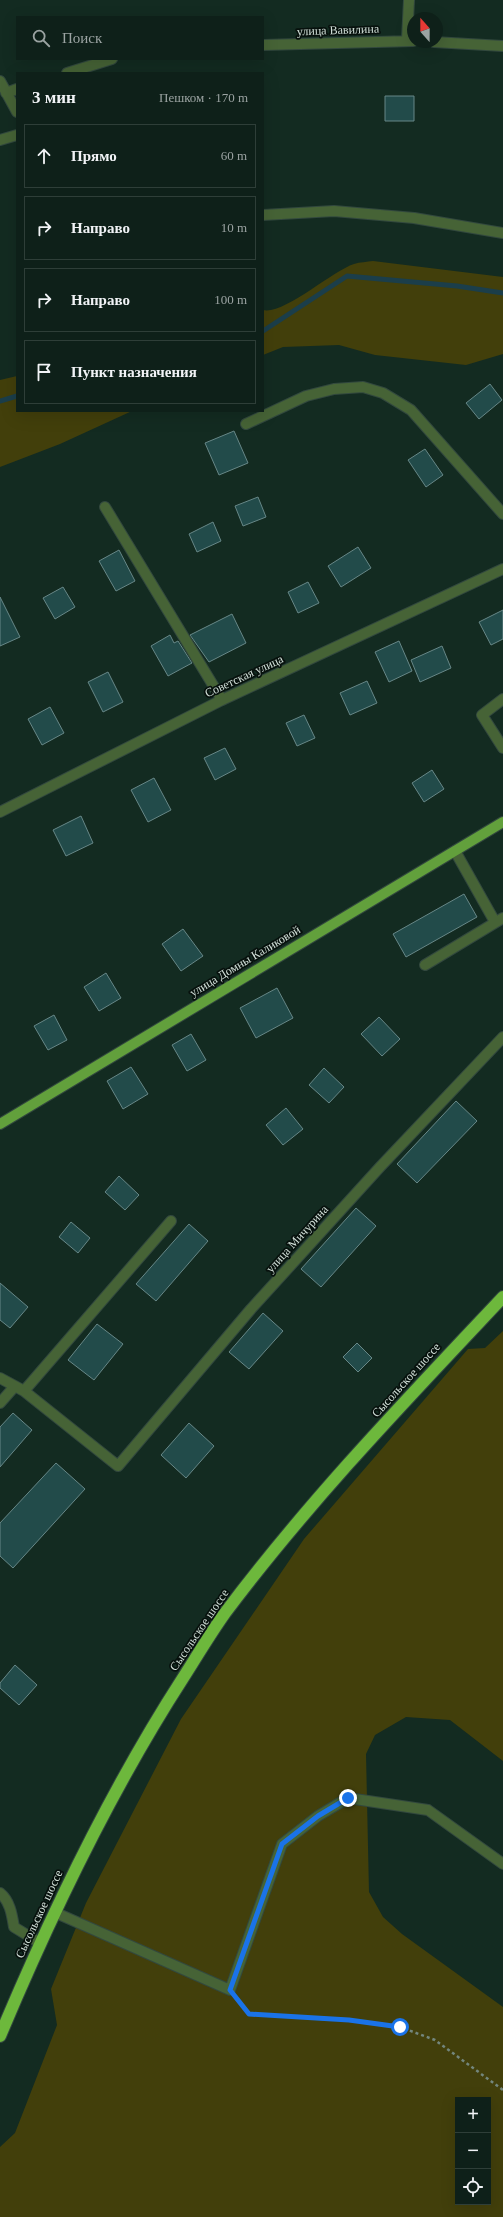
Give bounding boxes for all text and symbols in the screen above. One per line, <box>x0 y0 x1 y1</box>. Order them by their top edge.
north arrow <box>407 12 443 48</box>
search box <box>16 16 264 60</box>
street label: улица Вавилина <box>297 22 380 38</box>
icon: search <box>30 27 52 49</box>
text: Поиск <box>62 30 102 46</box>
text: 3 мин <box>32 88 76 107</box>
text: Пешком · 170 m <box>159 90 248 105</box>
icon: ahead <box>33 145 55 167</box>
text: Прямо <box>71 148 117 164</box>
text: 60 m <box>221 148 247 163</box>
icon: right <box>33 217 55 239</box>
text: Направо <box>71 220 130 236</box>
text: 10 m <box>221 220 247 235</box>
icon: right <box>33 289 55 311</box>
text: Направо <box>71 292 130 308</box>
text: 100 m <box>214 292 247 307</box>
icon: arrive <box>33 361 55 383</box>
text: Пункт назначения <box>71 364 197 380</box>
street label: Советская улица <box>203 651 286 700</box>
street label: улица Домны Каликовой <box>187 922 303 1000</box>
street label: улица Мичурина <box>263 1202 331 1276</box>
street label: Сысольское шоссе <box>369 1340 443 1420</box>
street label: Сысольское шоссе <box>167 1587 231 1673</box>
route end <box>339 1789 357 1807</box>
street label: Сысольское шоссе <box>12 1868 66 1960</box>
route start <box>391 2018 409 2036</box>
map controls <box>455 2097 491 2205</box>
button: + <box>455 2097 491 2133</box>
button: − <box>455 2133 491 2169</box>
button: locate <box>455 2169 491 2205</box>

